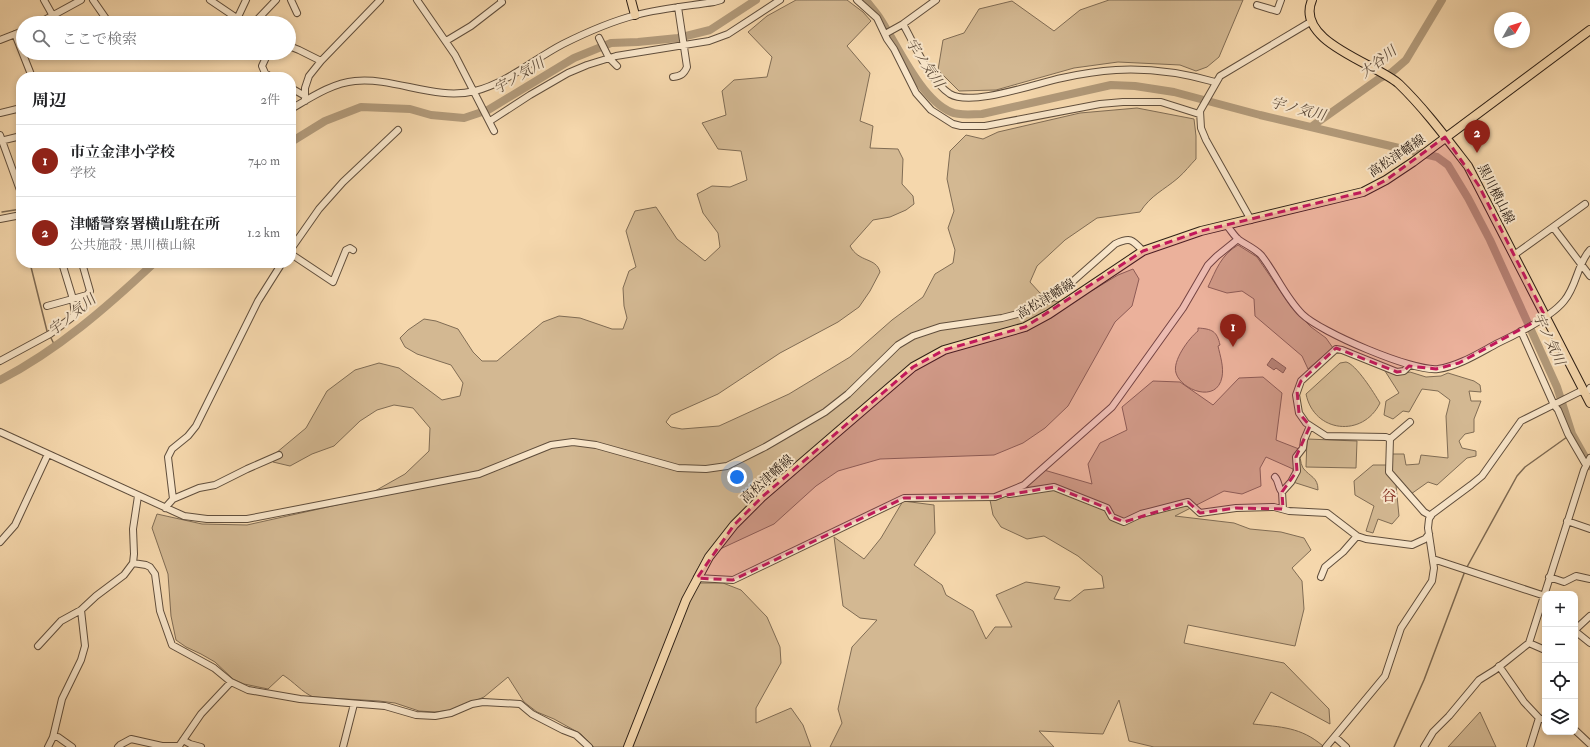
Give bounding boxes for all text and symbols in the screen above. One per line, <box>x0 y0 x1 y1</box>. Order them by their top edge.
north arrow <box>1494 12 1530 48</box>
search box <box>16 16 296 60</box>
icon: search <box>30 27 52 49</box>
text: ここで検索 <box>62 30 137 49</box>
water label: 宇ノ気川 <box>902 35 949 93</box>
water label: 大谷川 <box>1356 41 1401 82</box>
water label: 宇ノ気川 <box>491 53 549 98</box>
text: 周辺 <box>32 90 66 111</box>
text: 2件 <box>260 92 280 108</box>
water label: 宇ノ気川 <box>1269 94 1329 125</box>
pin: 2 <box>1464 120 1490 153</box>
street label: 高松津幡線 <box>1366 131 1428 181</box>
text: 市立金津小学校 <box>70 143 175 162</box>
text: 1 <box>43 153 47 169</box>
text: 740 m <box>248 153 280 169</box>
street label: 黒川横山線 <box>1474 161 1518 227</box>
text: 学校 <box>70 165 96 181</box>
text: 津幡警察署横山駐在所 <box>70 215 220 234</box>
text: 2 <box>42 225 48 241</box>
text: 1.2 km <box>247 225 280 241</box>
text: 公共施設 · 黒川横山線 <box>70 237 195 253</box>
street label: 高松津幡線 <box>1014 275 1078 323</box>
water label: 宇ノ気川 <box>45 290 101 339</box>
water label: 宇ノ気川 <box>1529 310 1569 370</box>
pin: 1 <box>1220 314 1246 347</box>
street label: 高松津幡線 <box>737 451 797 507</box>
your location <box>727 467 747 487</box>
district label: 谷 <box>1381 487 1397 506</box>
map controls <box>1542 591 1578 735</box>
button: + <box>1542 591 1578 627</box>
button: − <box>1542 627 1578 663</box>
button: locate <box>1542 663 1578 699</box>
button: layers <box>1542 699 1578 735</box>

